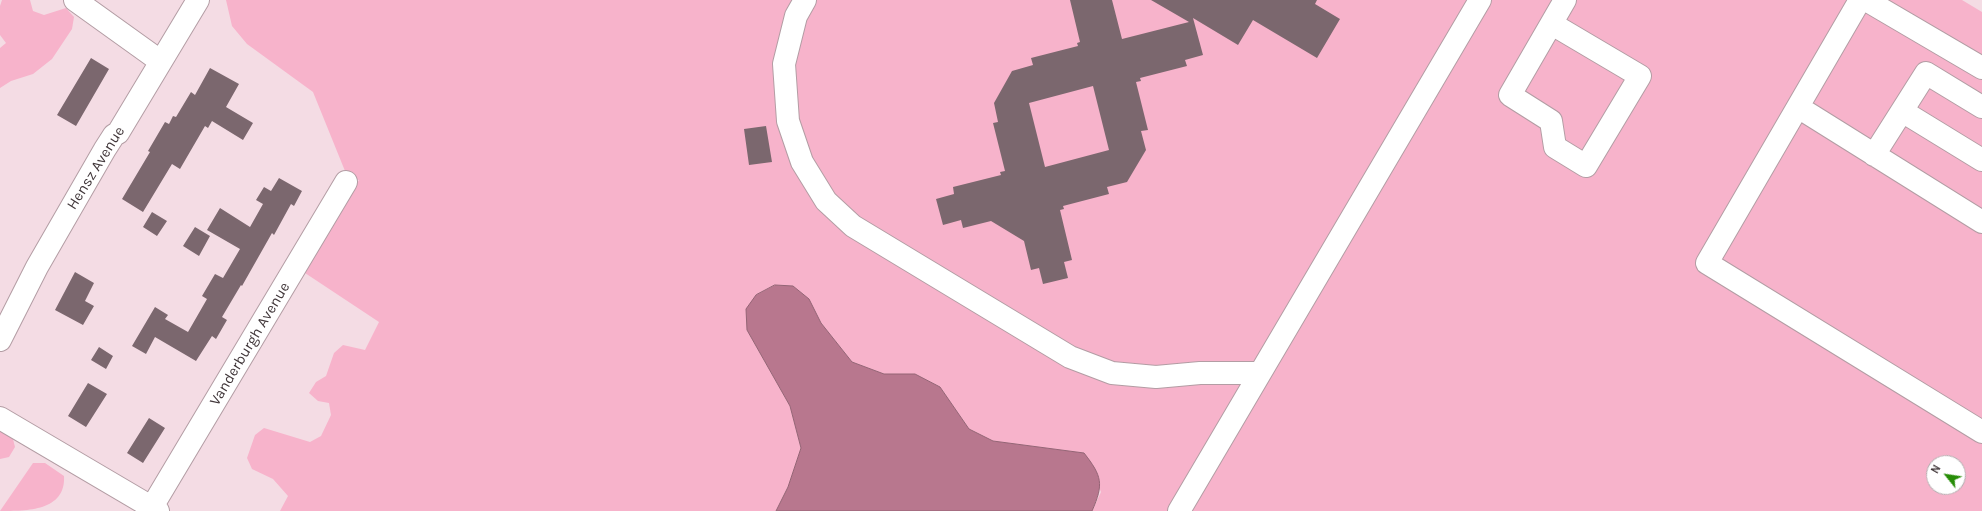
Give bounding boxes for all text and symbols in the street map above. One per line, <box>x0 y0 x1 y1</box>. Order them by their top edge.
street label: Hensz Avenue <box>63 123 129 213</box>
street label: Vanderburgh Avenue <box>206 279 294 409</box>
north arrow <box>1926 455 1966 495</box>
text: N <box>1928 463 1944 476</box>

